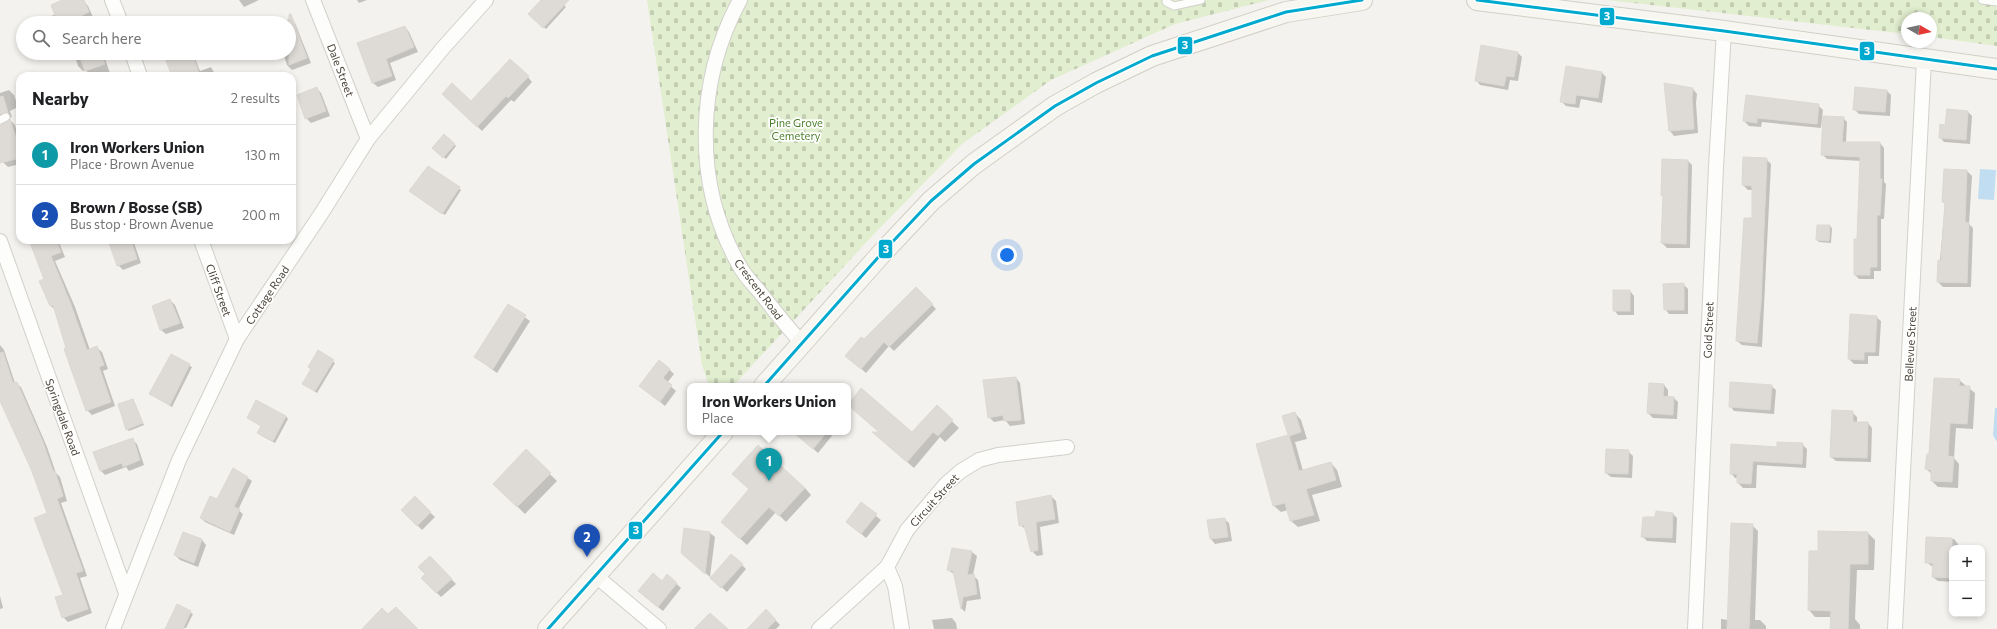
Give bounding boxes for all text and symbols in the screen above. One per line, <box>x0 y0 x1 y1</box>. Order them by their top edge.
line badge: 3 <box>1599 7 1615 26</box>
text: 3 <box>1604 9 1610 22</box>
north arrow <box>1901 12 1937 48</box>
search box <box>16 16 296 60</box>
icon: search <box>30 27 52 49</box>
text: Search here <box>62 29 141 47</box>
line badge: 3 <box>1177 36 1193 55</box>
text: 3 <box>1182 38 1188 51</box>
line badge: 3 <box>1859 41 1875 61</box>
street label: Dale Street <box>325 42 357 99</box>
text: 3 <box>1864 44 1870 57</box>
text: Nearby <box>32 88 89 109</box>
text: 2 results <box>231 90 280 106</box>
park label: Pine Grove Cemetery <box>769 116 823 142</box>
text: Iron Workers Union <box>70 138 204 156</box>
text: 1 <box>42 147 48 163</box>
text: 130 m <box>245 147 280 163</box>
text: Place · Brown Avenue <box>70 156 194 172</box>
text: Brown / Bosse (SB) <box>70 198 203 216</box>
text: 2 <box>41 207 49 223</box>
text: 200 m <box>242 207 280 223</box>
text: Bus stop · Brown Avenue <box>70 216 213 232</box>
line badge: 3 <box>878 239 893 259</box>
text: 3 <box>883 242 889 255</box>
your location <box>997 245 1017 265</box>
street label: Crescent Road <box>732 256 786 322</box>
street label: Cliff Street <box>204 262 235 318</box>
street label: Cottage Road <box>243 263 291 327</box>
street label: Gold Street <box>1701 301 1716 359</box>
street label: Bellevue Street <box>1902 306 1918 382</box>
street label: Springdale Road <box>43 377 83 457</box>
popup <box>687 383 851 435</box>
text: Iron Workers Union <box>702 392 836 410</box>
text: Place <box>702 410 733 426</box>
pin: 1 <box>756 448 782 481</box>
street label: Circuit Street <box>907 471 961 529</box>
line badge: 3 <box>628 521 643 540</box>
text: 3 <box>633 523 639 536</box>
pin: 2 <box>574 524 600 557</box>
map controls <box>1949 545 1985 617</box>
button: + <box>1949 545 1985 581</box>
button: − <box>1949 581 1985 617</box>

